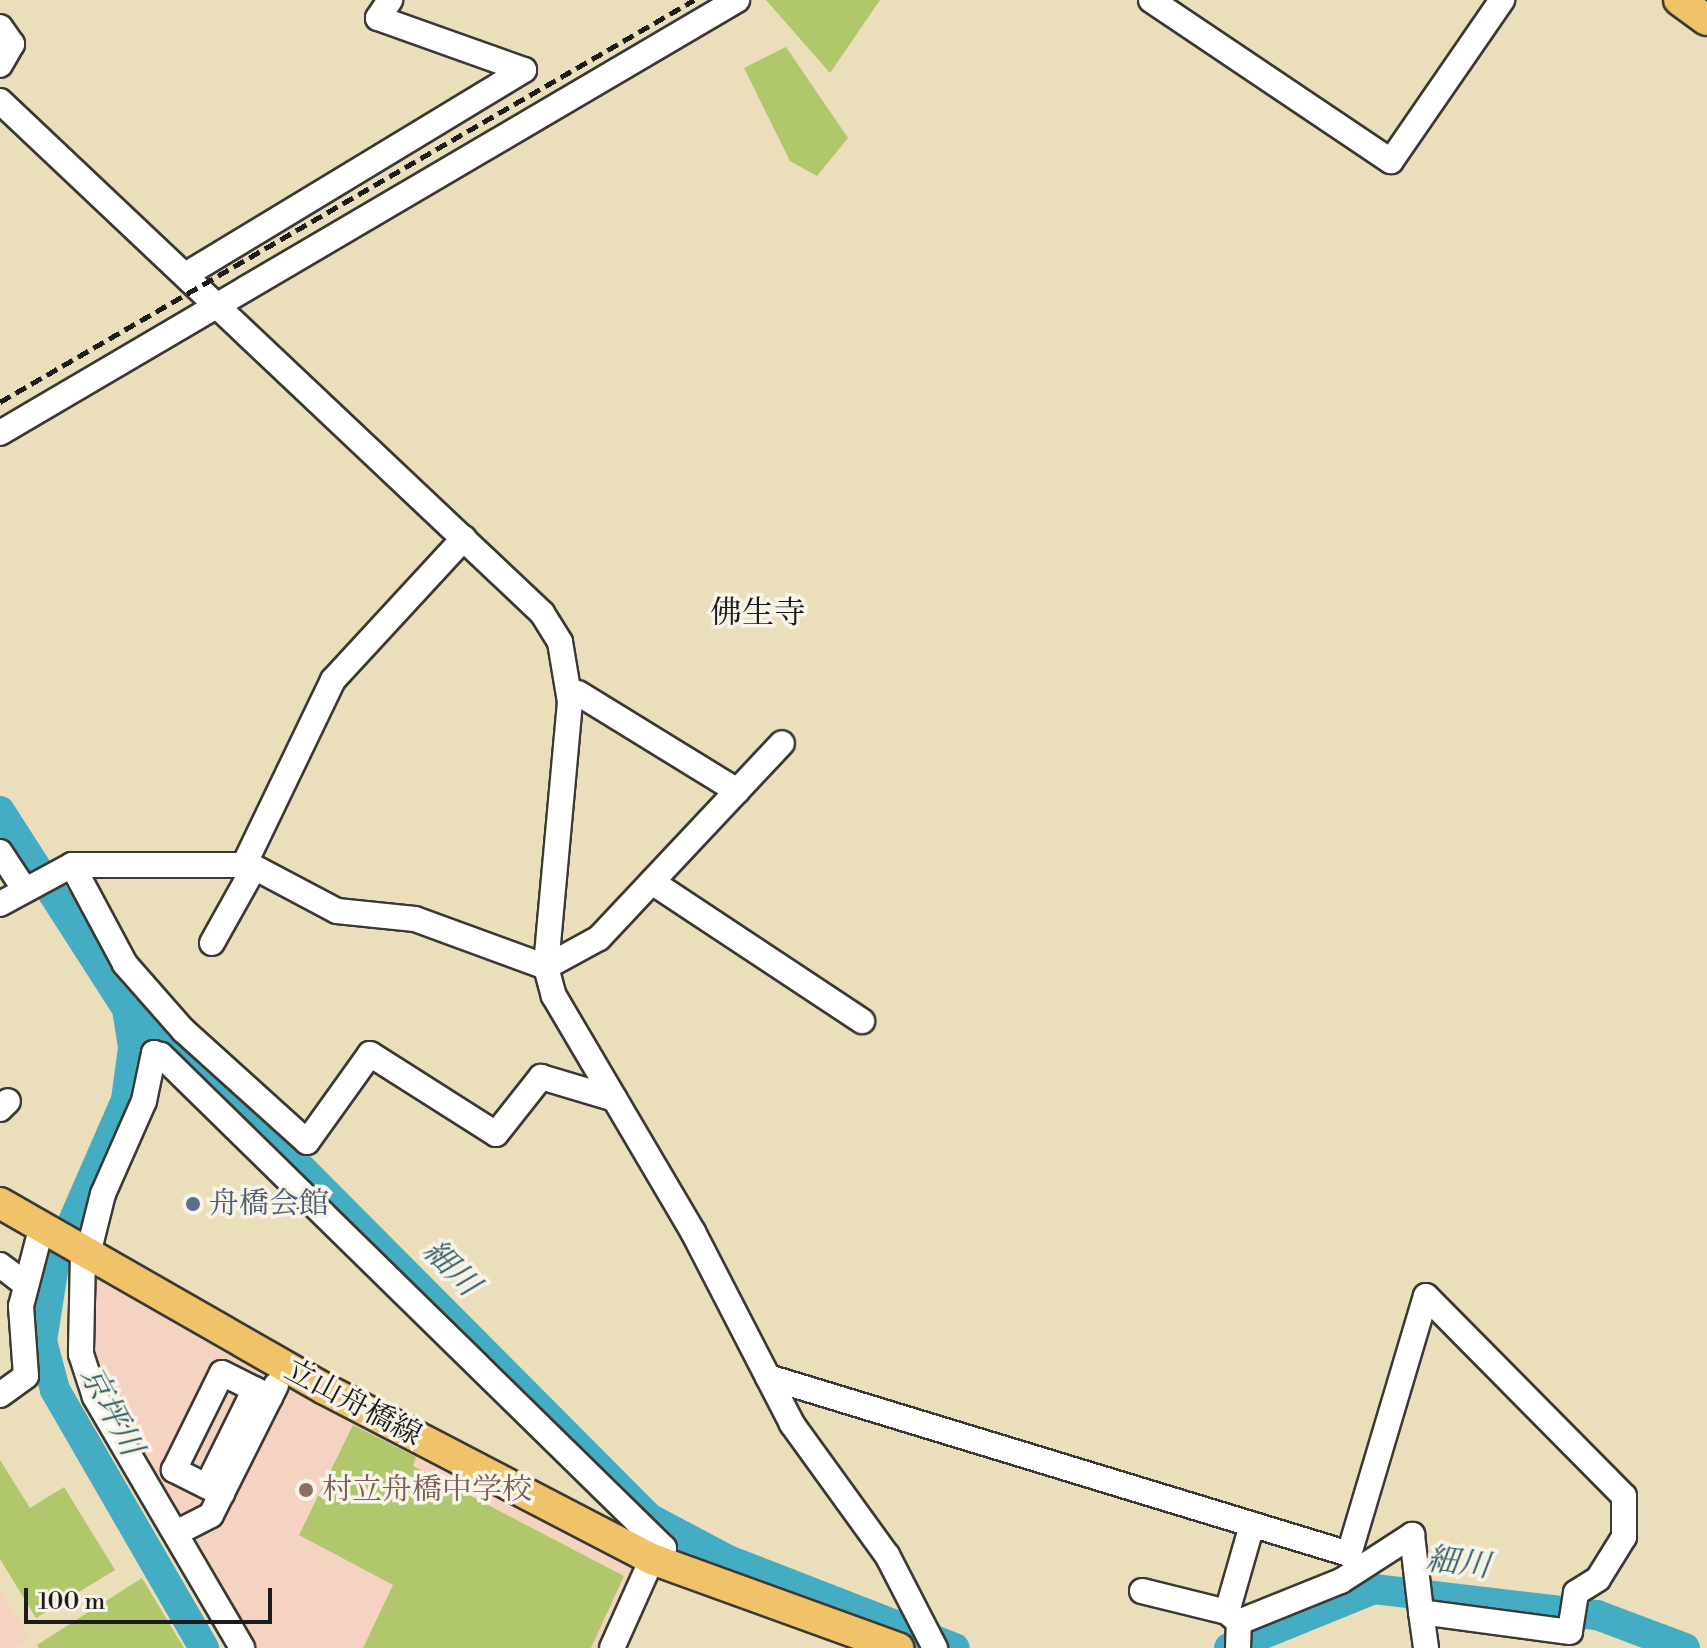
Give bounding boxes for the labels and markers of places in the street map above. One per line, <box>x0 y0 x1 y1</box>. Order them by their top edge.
place label: 舟橋会館 <box>209 1186 329 1222</box>
marker: 舟橋会館 <box>184 1195 202 1213</box>
place label: 村立舟橋中学校 <box>322 1472 532 1508</box>
marker: 村立舟橋中学校 <box>297 1481 315 1499</box>

